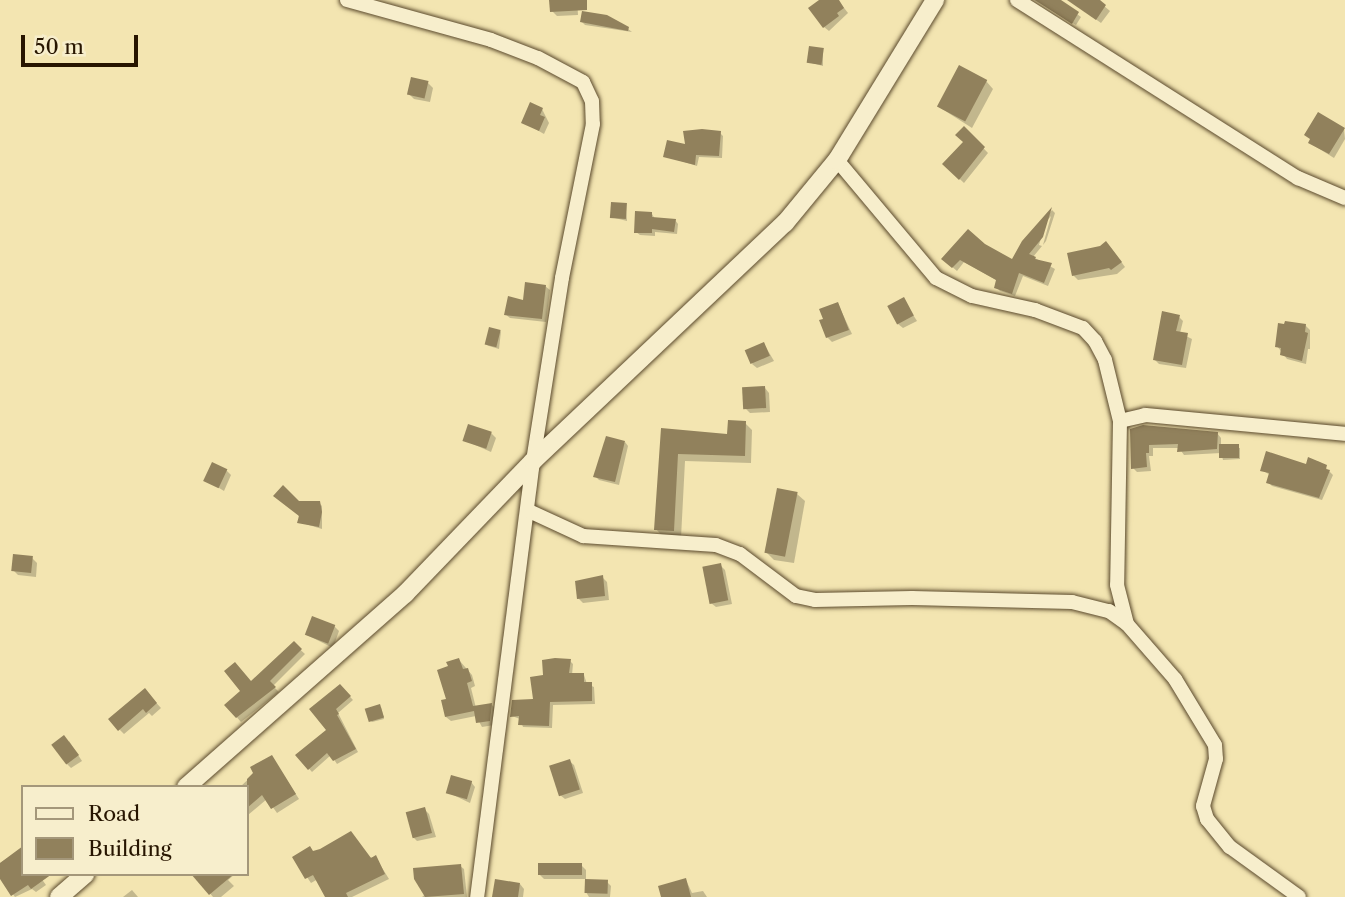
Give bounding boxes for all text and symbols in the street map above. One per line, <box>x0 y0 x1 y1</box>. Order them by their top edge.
scale bar <box>24 21 142 65</box>
text: 50 m <box>34 34 84 59</box>
legend <box>21 785 248 876</box>
text: Road <box>88 801 140 826</box>
text: Building <box>88 836 172 861</box>

